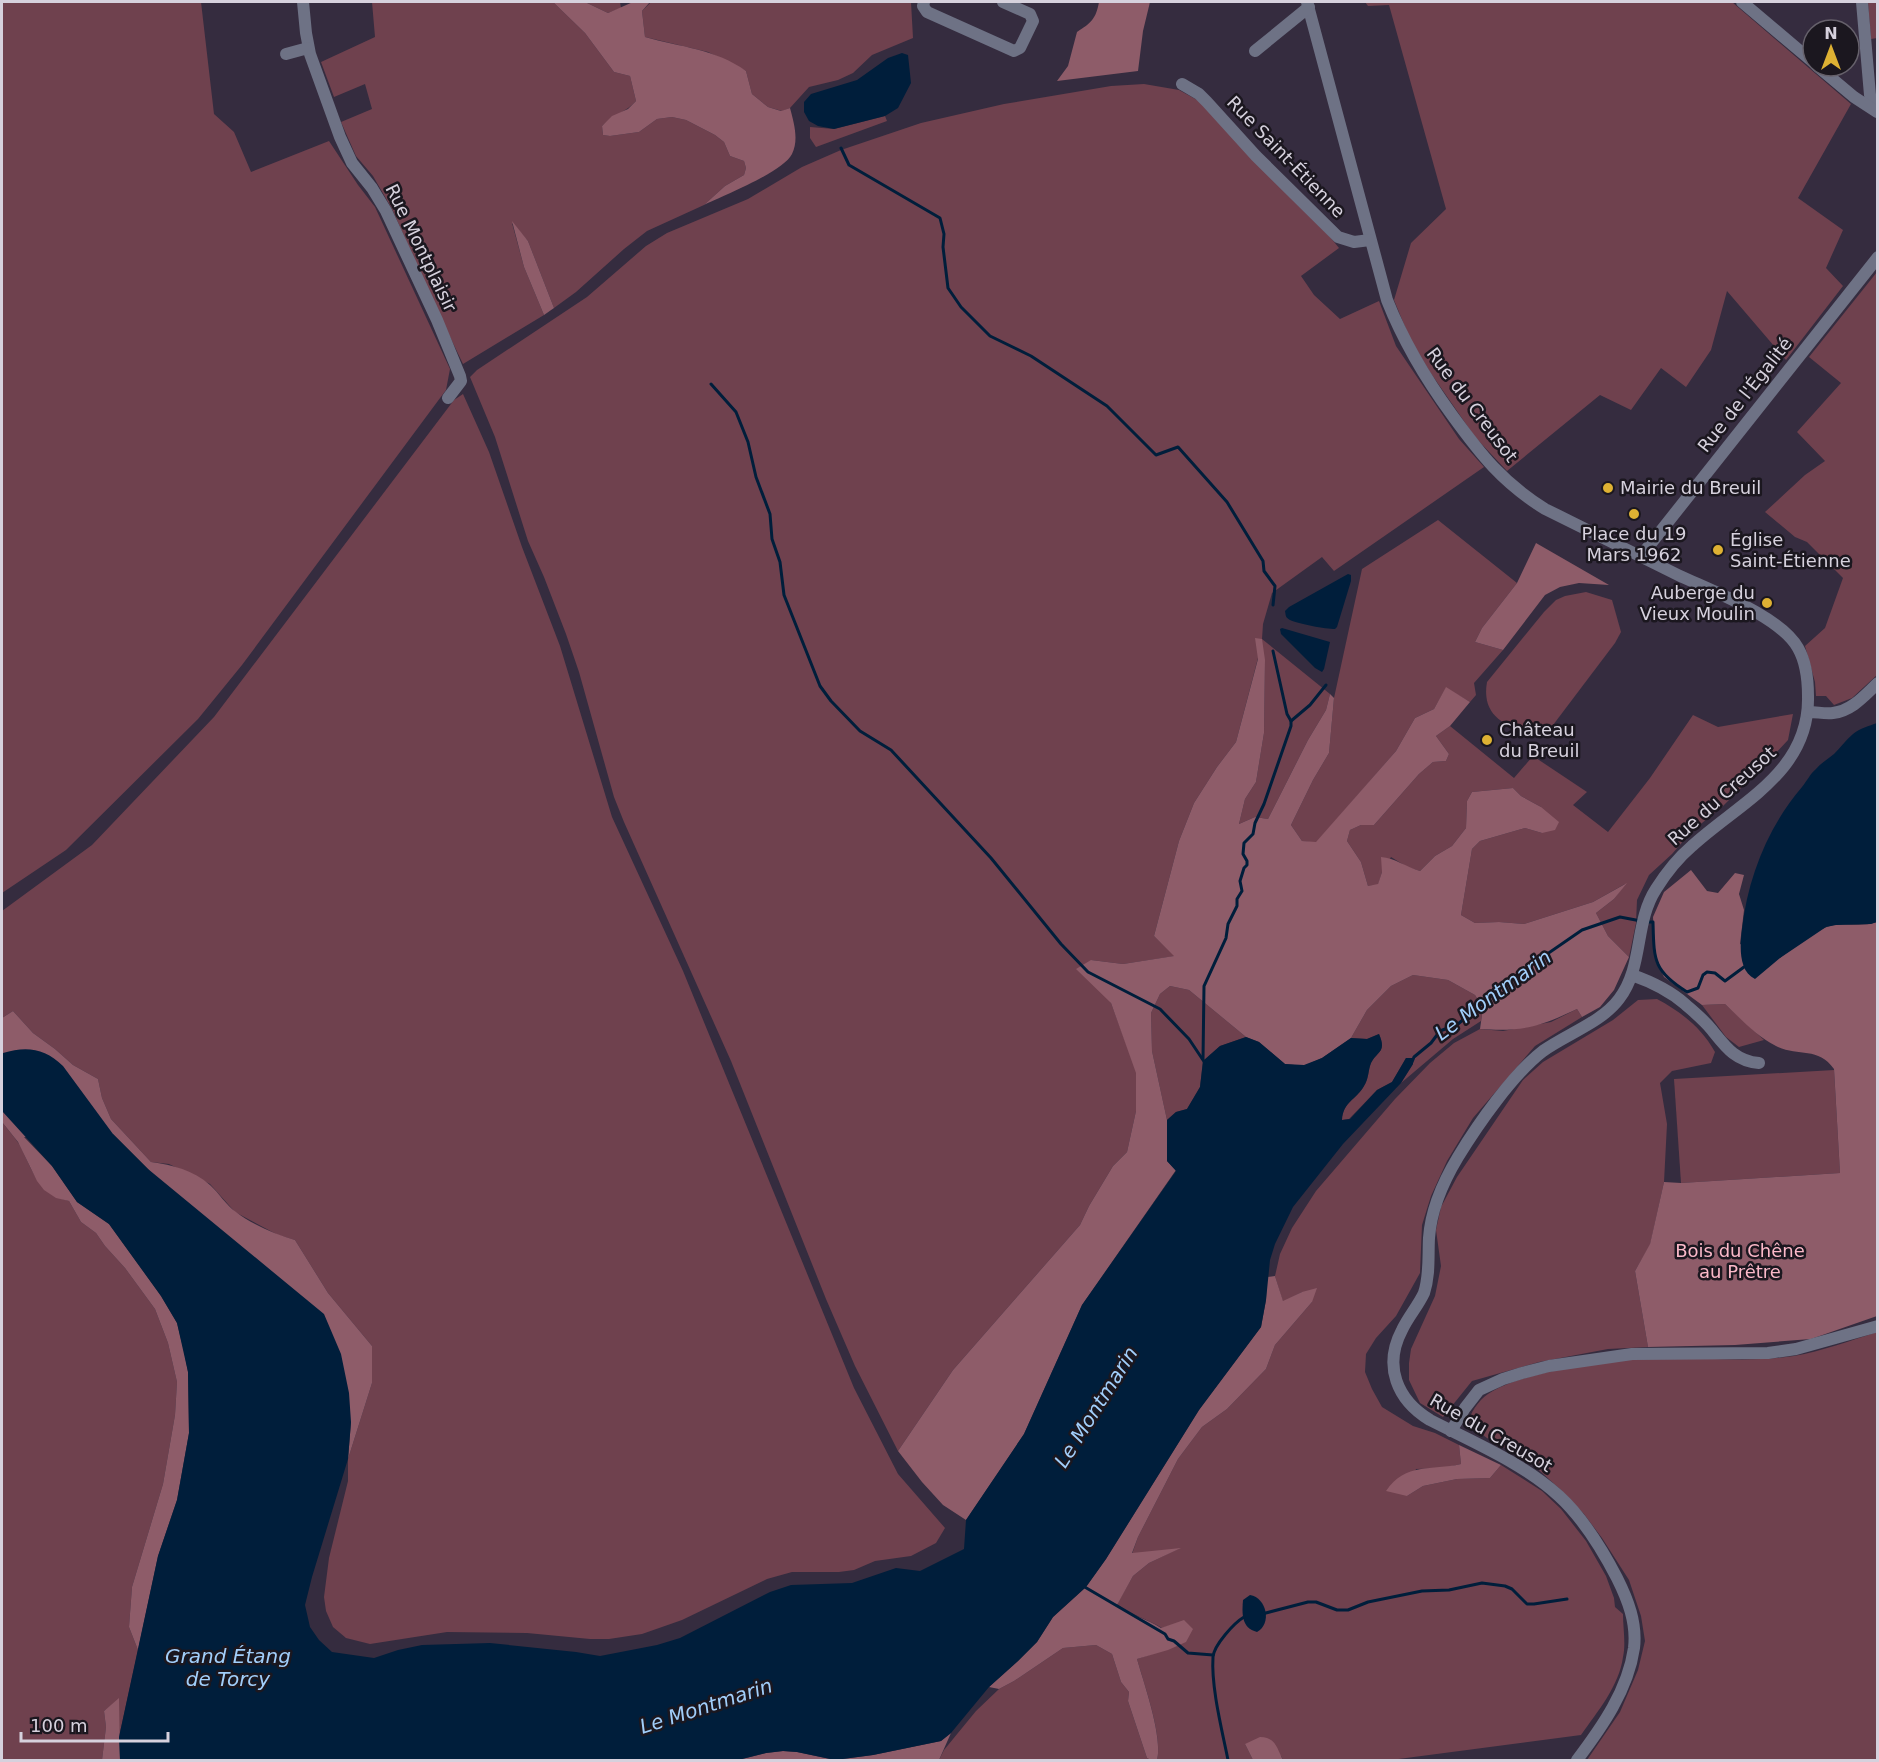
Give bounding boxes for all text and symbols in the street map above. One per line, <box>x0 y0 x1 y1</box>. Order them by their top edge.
north arrow <box>1801 18 1861 78</box>
text: N <box>1824 24 1838 43</box>
street label: Rue Saint-Étienne <box>1223 92 1350 222</box>
street label: Rue Montplaisir <box>382 181 462 315</box>
street label: Rue de l'Égalité <box>1693 333 1796 456</box>
street label: Rue du Creusot <box>1422 343 1522 466</box>
place label: Mairie du Breuil <box>1620 477 1761 498</box>
marker: Mairie du Breuil <box>1601 481 1615 495</box>
marker: Place du 19 Mars 1962 <box>1627 507 1641 521</box>
place label: Place du 19 Mars 1962 <box>1581 523 1687 565</box>
place label: Église Saint-Étienne <box>1730 529 1851 571</box>
marker: Église Saint-Étienne <box>1711 543 1725 557</box>
place label: Auberge du Vieux Moulin <box>1640 582 1755 624</box>
marker: Auberge du Vieux Moulin <box>1760 596 1774 610</box>
place label: Château du Breuil <box>1499 719 1579 761</box>
marker: Château du Breuil <box>1480 733 1494 747</box>
street label: Rue du Creusot <box>1663 742 1780 850</box>
water label: Le Montmarin <box>1430 945 1556 1045</box>
park label: Bois du Chêne au Prêtre <box>1675 1240 1805 1282</box>
water label: Le Montmarin <box>1049 1342 1143 1472</box>
street label: Rue du Creusot <box>1426 1389 1556 1476</box>
water label: Grand Étang de Torcy <box>165 1644 291 1691</box>
water label: Le Montmarin <box>637 1673 775 1739</box>
scale bar <box>21 1705 168 1743</box>
text: 100 m <box>30 1715 88 1736</box>

